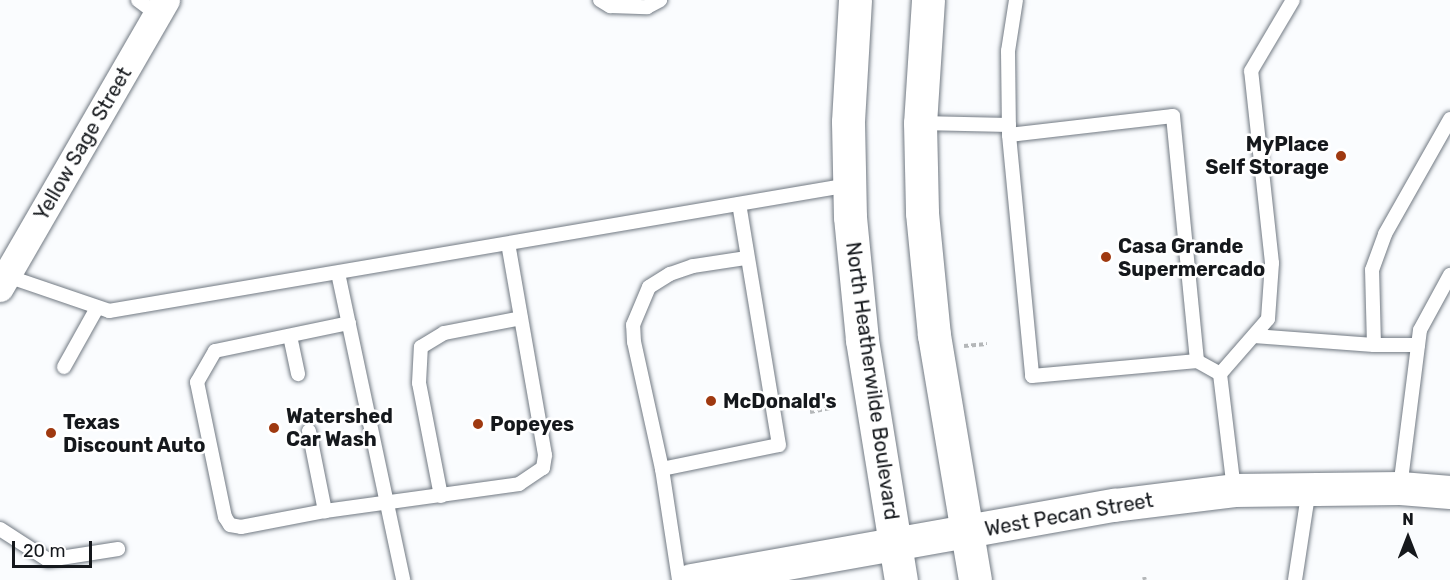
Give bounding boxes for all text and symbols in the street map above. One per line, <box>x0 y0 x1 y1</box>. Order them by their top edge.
street label: Yellow Sage Street <box>29 63 137 225</box>
place label: MyPlace Self Storage <box>1205 132 1329 179</box>
marker: MyPlace Self Storage <box>1334 149 1348 163</box>
place label: Casa Grande Supermercado <box>1118 234 1265 281</box>
street label: North Heatherwilde Boulevard <box>841 240 903 522</box>
marker: Casa Grande Supermercado <box>1099 250 1113 264</box>
place label: McDonald's <box>723 389 836 413</box>
marker: McDonald's <box>704 394 718 408</box>
place label: Watershed Car Wash <box>286 404 393 451</box>
place label: Texas Discount Auto <box>63 410 206 457</box>
place label: Popeyes <box>490 412 574 436</box>
marker: Popeyes <box>471 417 485 431</box>
marker: Watershed Car Wash <box>267 421 281 435</box>
marker: Texas Discount Auto <box>44 426 58 440</box>
street label: West Pecan Street <box>983 488 1155 542</box>
north arrow <box>1378 508 1438 568</box>
text: N <box>1402 510 1414 529</box>
scale bar <box>15 529 94 567</box>
text: 20 m <box>23 540 65 562</box>

